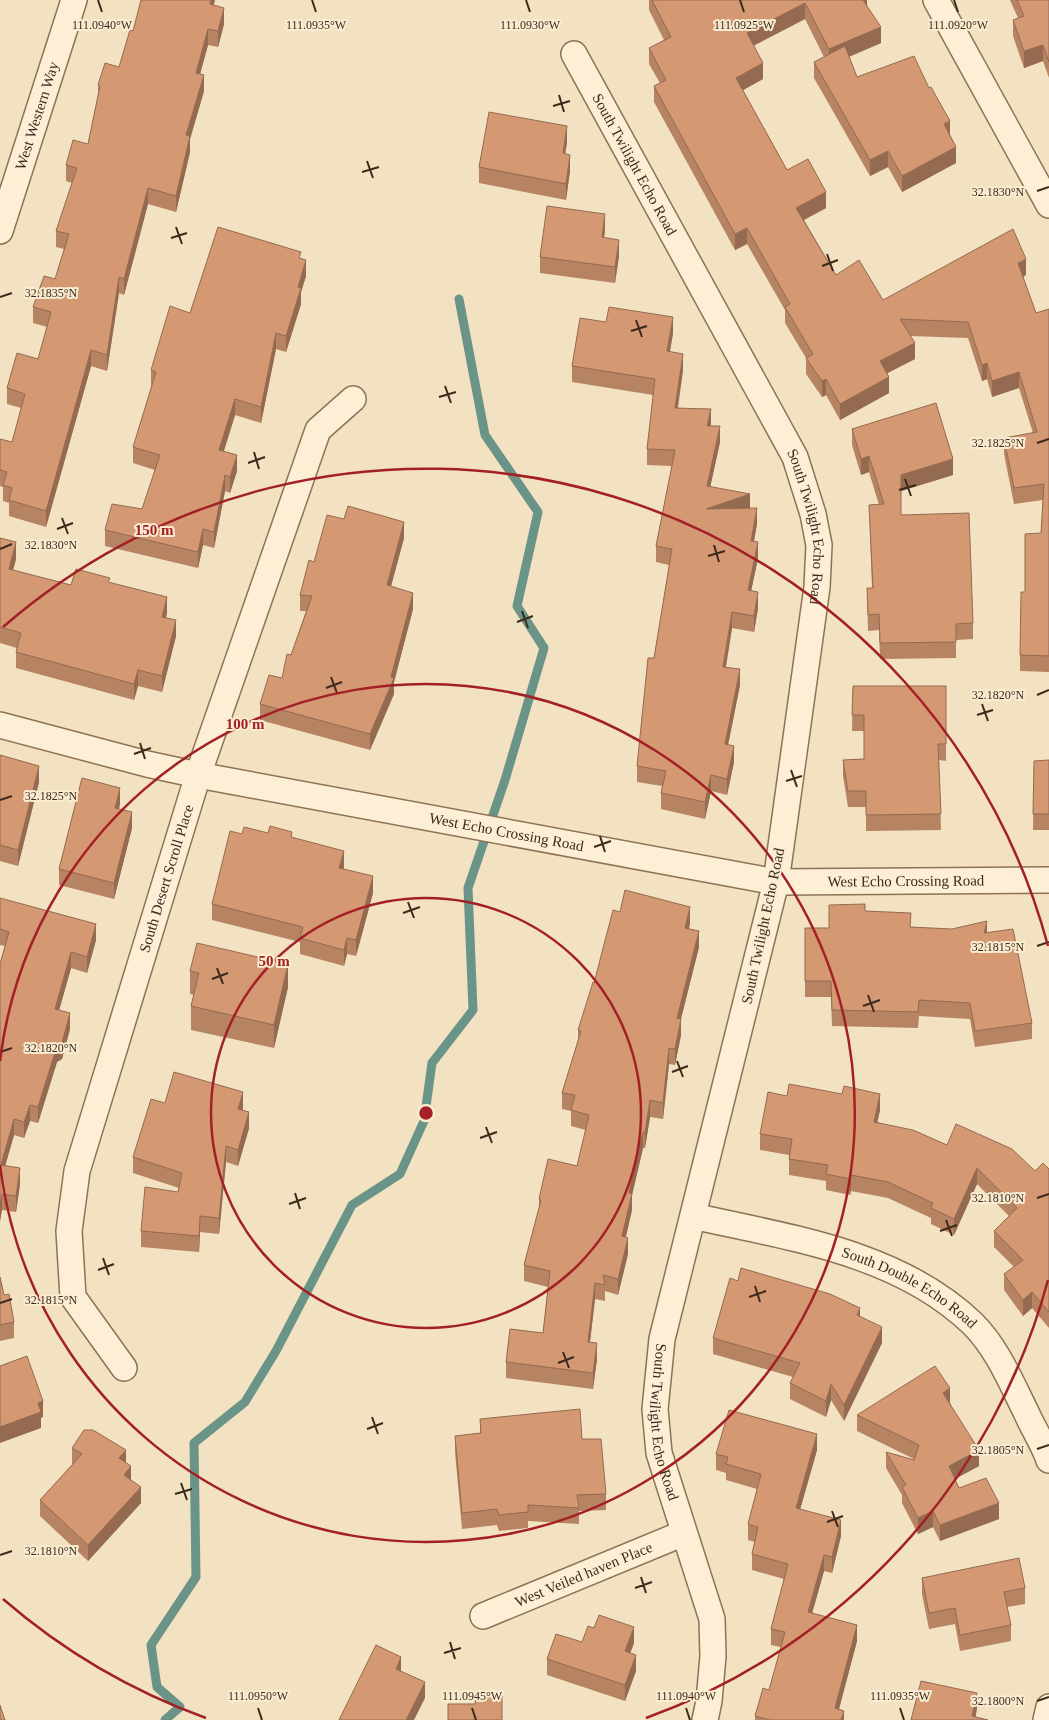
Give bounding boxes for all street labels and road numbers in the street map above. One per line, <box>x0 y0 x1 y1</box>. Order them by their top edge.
street label: West Western Way <box>12 59 62 172</box>
street label: South Twilight Echo Road <box>589 91 680 239</box>
street label: South Twilight Echo Road <box>784 446 827 606</box>
street label: South Desert Scroll Place <box>136 802 197 954</box>
street label: West Echo Crossing Road <box>428 810 586 854</box>
street label: South Twilight Echo Road <box>739 846 787 1005</box>
street label: West Echo Crossing Road <box>827 872 985 890</box>
street label: South Double Echo Road <box>840 1244 980 1332</box>
street label: South Twilight Echo Road <box>647 1343 682 1503</box>
street label: West Veiled haven Place <box>513 1539 655 1610</box>

